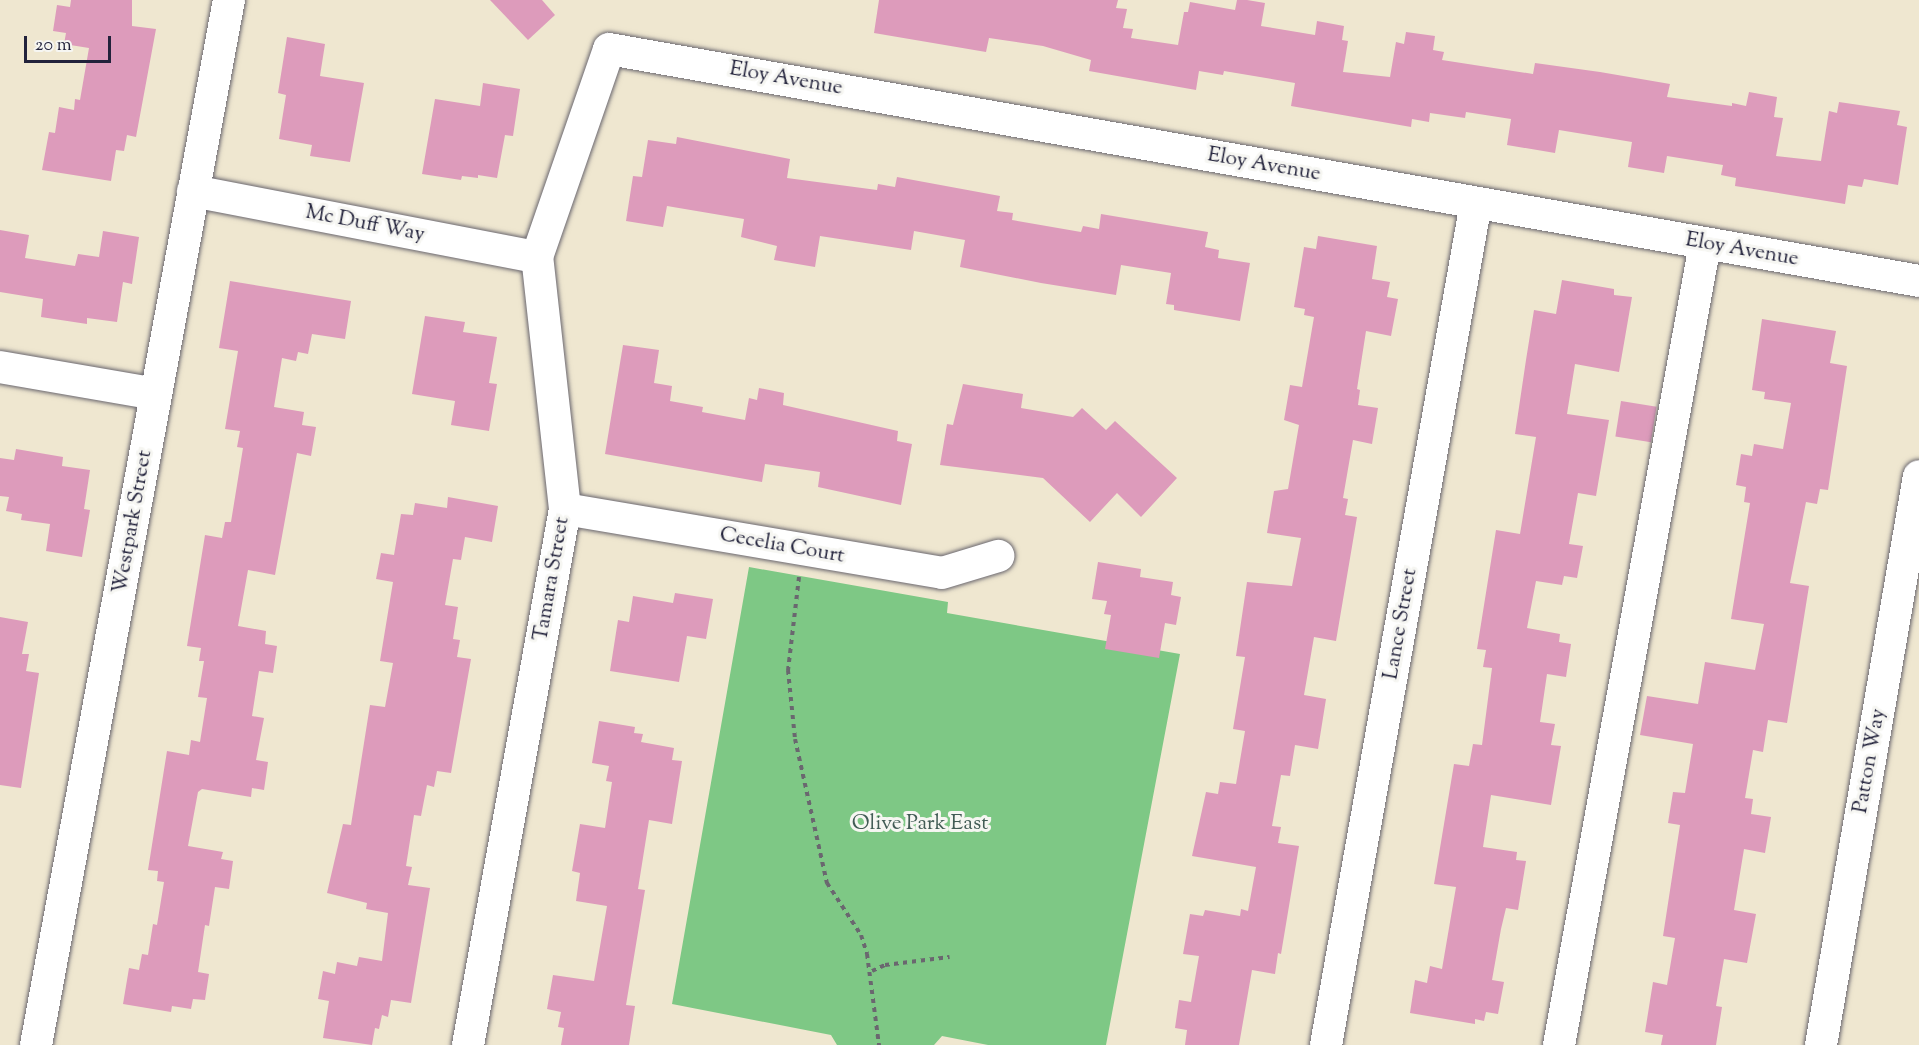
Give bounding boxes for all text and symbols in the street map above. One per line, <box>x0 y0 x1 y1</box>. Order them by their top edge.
scale bar <box>27 24 114 62</box>
text: 20 m <box>35 33 72 59</box>
street label: Eloy Avenue <box>728 57 844 101</box>
street label: Eloy Avenue <box>1206 143 1322 187</box>
street label: Mc Duff Way <box>303 200 427 248</box>
street label: Eloy Avenue <box>1684 228 1800 272</box>
street label: Westpark Street <box>108 448 158 596</box>
street label: Tamara Street <box>529 515 575 643</box>
street label: Cecelia Court <box>718 523 846 569</box>
street label: Lance Street <box>1379 566 1423 682</box>
street label: Patton Way <box>1848 707 1892 815</box>
park label: Olive Park East <box>852 811 988 837</box>

